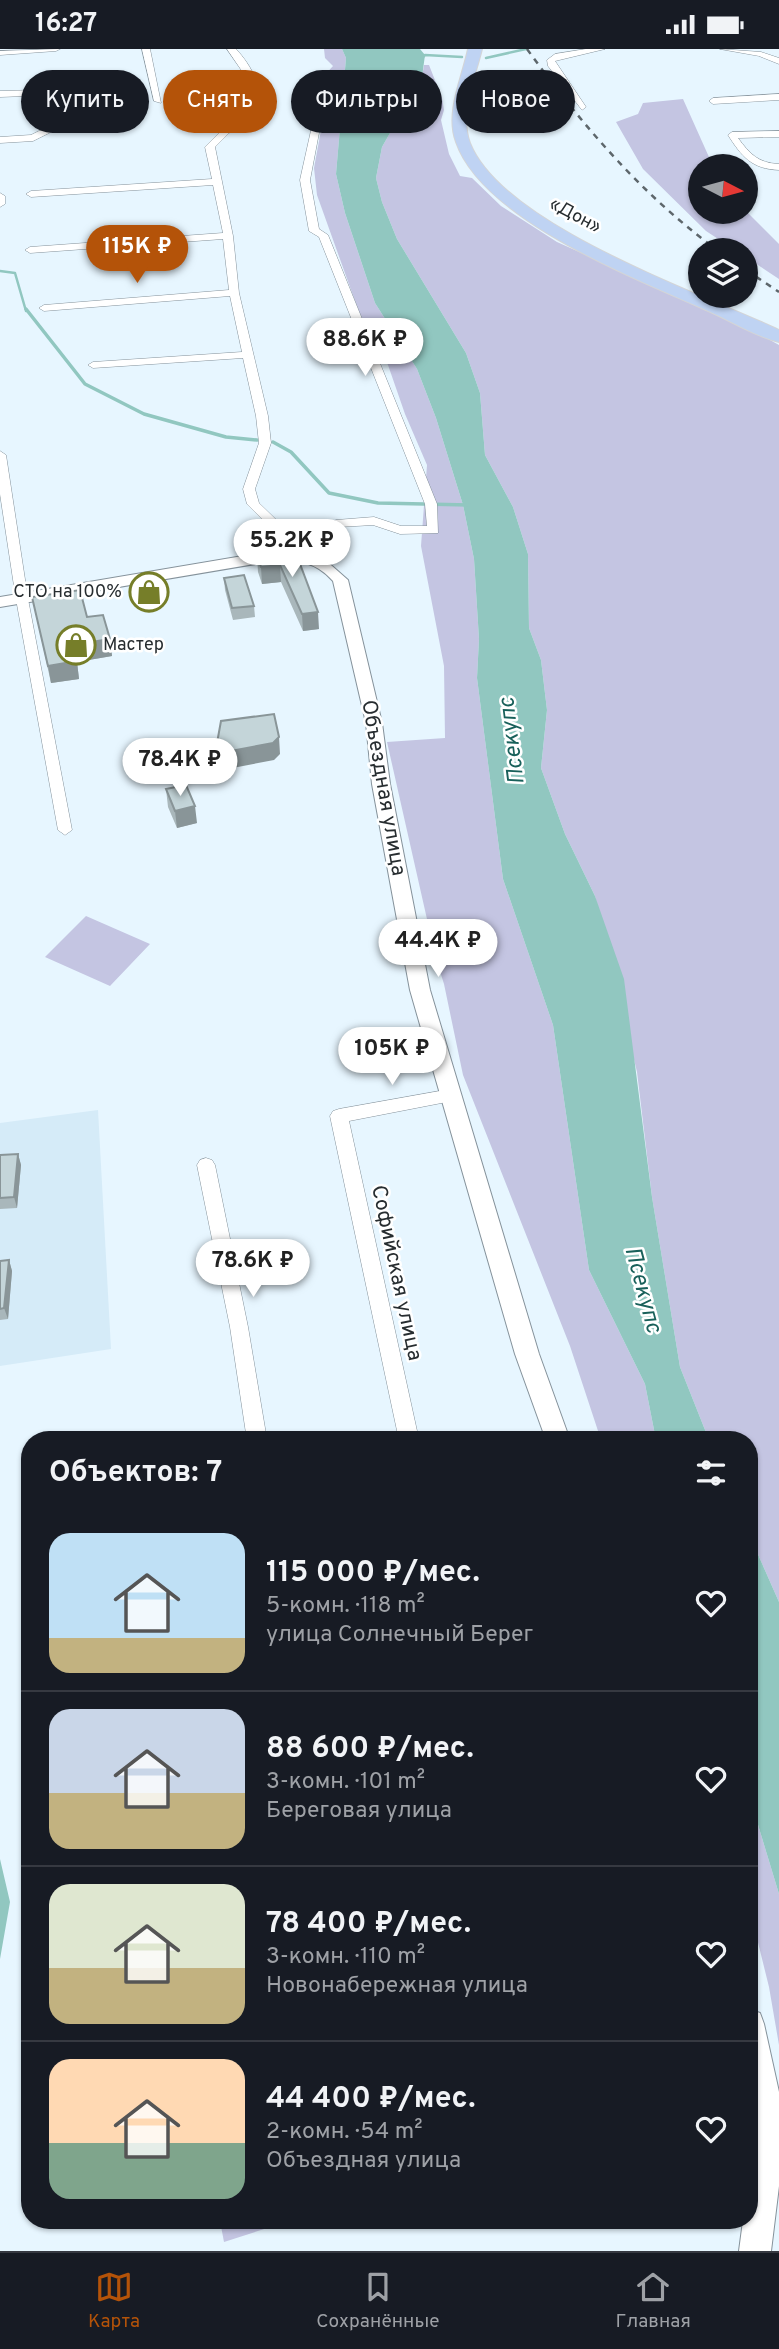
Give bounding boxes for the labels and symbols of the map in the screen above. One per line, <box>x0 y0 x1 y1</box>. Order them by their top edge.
north arrow <box>688 154 758 224</box>
street label: «Дон» <box>545 193 605 239</box>
pin: 115K ₽ <box>80 225 194 285</box>
pin: 88.6K ₽ <box>300 319 430 378</box>
pin: 55.2K ₽ <box>227 519 357 579</box>
shop icon: СТО на 100% <box>128 571 170 613</box>
place label: СТО на 100% <box>13 581 122 604</box>
shop icon: Мастер <box>55 624 97 666</box>
place label: Мастер <box>103 634 164 657</box>
water label: Псекупс <box>493 695 533 786</box>
street label: Объездная улица <box>354 698 412 878</box>
pin: 78.4K ₽ <box>115 739 245 798</box>
pin: 44.4K ₽ <box>373 919 503 979</box>
pin: 105K ₽ <box>335 1027 449 1087</box>
street label: Софийская улица <box>364 1183 428 1363</box>
pin: 78.6K ₽ <box>188 1239 318 1299</box>
water label: Псекупс <box>617 1244 668 1337</box>

